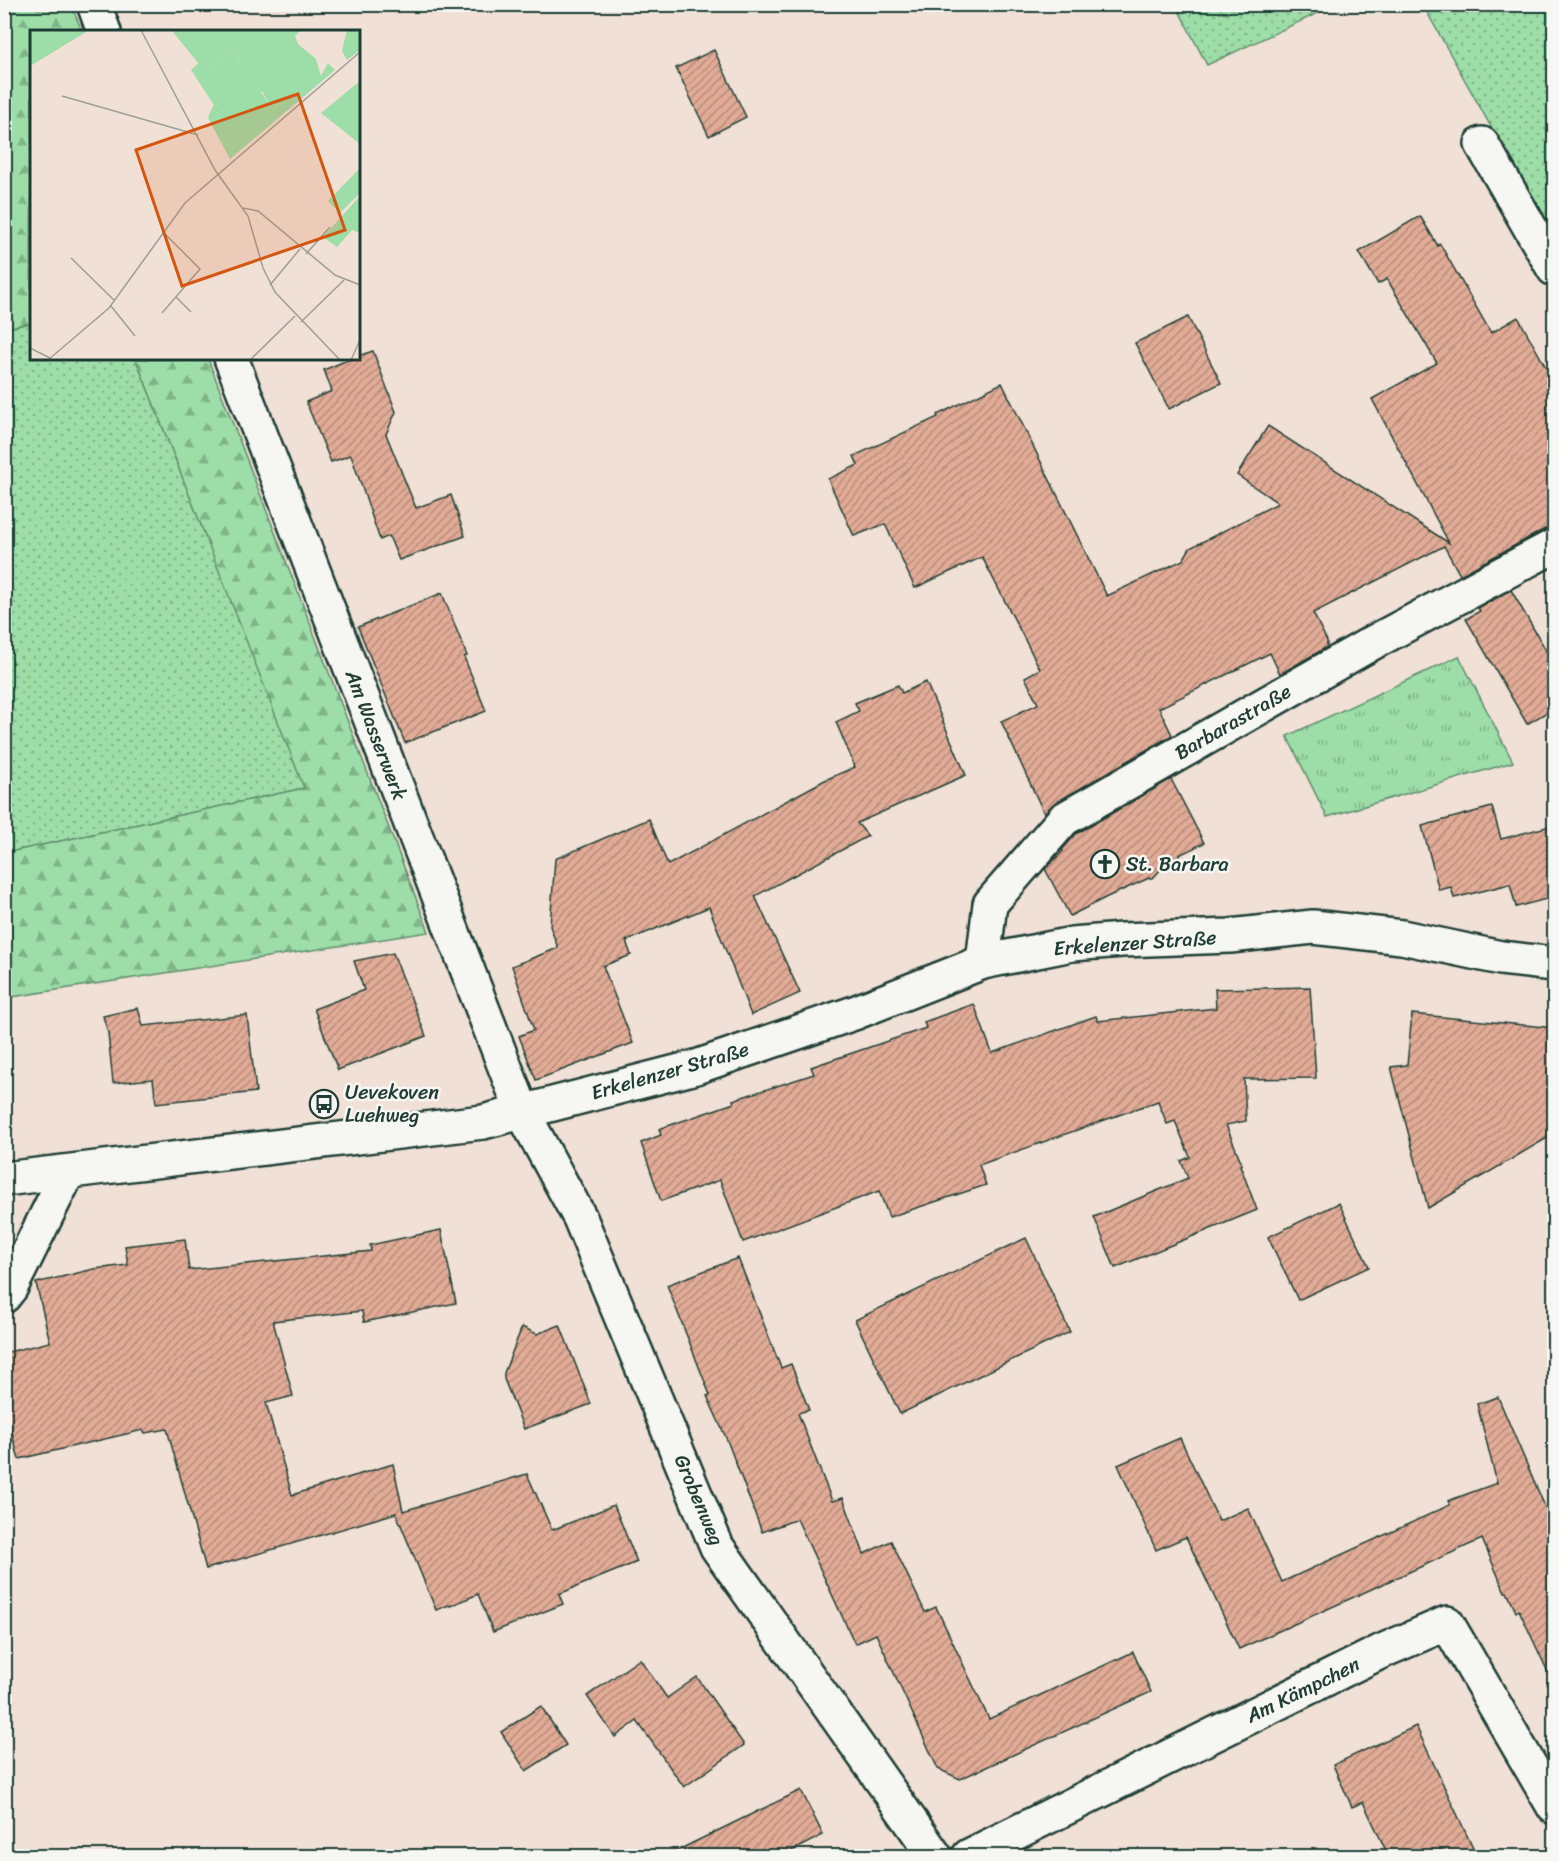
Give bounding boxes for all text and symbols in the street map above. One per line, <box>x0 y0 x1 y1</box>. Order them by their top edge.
inset map <box>30 30 360 360</box>
street label: Am Wasserwerk <box>335 664 417 806</box>
street label: Barbarastraße <box>1168 674 1298 770</box>
place label: St. Barbara <box>1126 847 1229 882</box>
church icon: St. Barbara <box>1089 848 1121 880</box>
street label: Erkelenzer Straße <box>1052 920 1218 966</box>
street label: Erkelenzer Straße <box>587 1032 753 1110</box>
place label: Uevekoven Luehweg <box>345 1075 439 1133</box>
bus stop icon: Uevekoven Luehweg <box>308 1088 340 1120</box>
street label: Grobenweg <box>664 1449 734 1551</box>
street label: Am Kämpchen <box>1239 1647 1366 1733</box>

